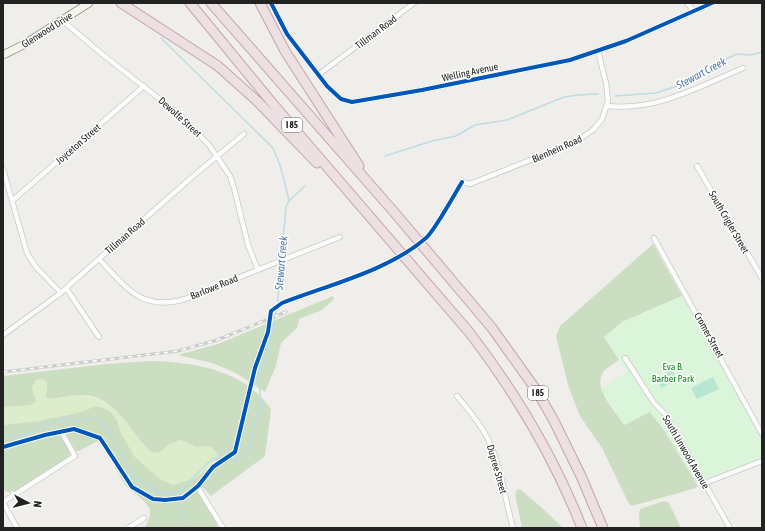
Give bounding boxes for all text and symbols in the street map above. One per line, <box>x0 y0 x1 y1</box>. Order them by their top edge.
street label: Glenwood Drive <box>19 10 75 50</box>
street label: Tillman Road <box>353 13 399 51</box>
water label: Stewart Creek <box>673 55 728 92</box>
street label: Welling Avenue <box>441 61 500 83</box>
street label: Dewolfe Street <box>156 95 204 139</box>
road number: I 85 <box>282 118 302 132</box>
street label: Joyceton Street <box>53 122 103 166</box>
street label: Blenhein Road <box>530 133 584 165</box>
street label: South Crigler Street <box>707 189 751 255</box>
street label: Tillman Road <box>103 216 147 256</box>
water label: Stewart Creek <box>273 235 289 292</box>
street label: Barlowe Road <box>189 272 240 302</box>
street label: Cromer Street <box>692 310 726 360</box>
park label: Eva B. Barber Park <box>652 361 695 384</box>
road number: I 85 <box>528 386 548 400</box>
street label: South Linwood Avenue <box>661 413 712 491</box>
street label: Dupree Street <box>485 443 509 495</box>
north arrow <box>8 483 48 523</box>
text: N <box>32 500 44 508</box>

